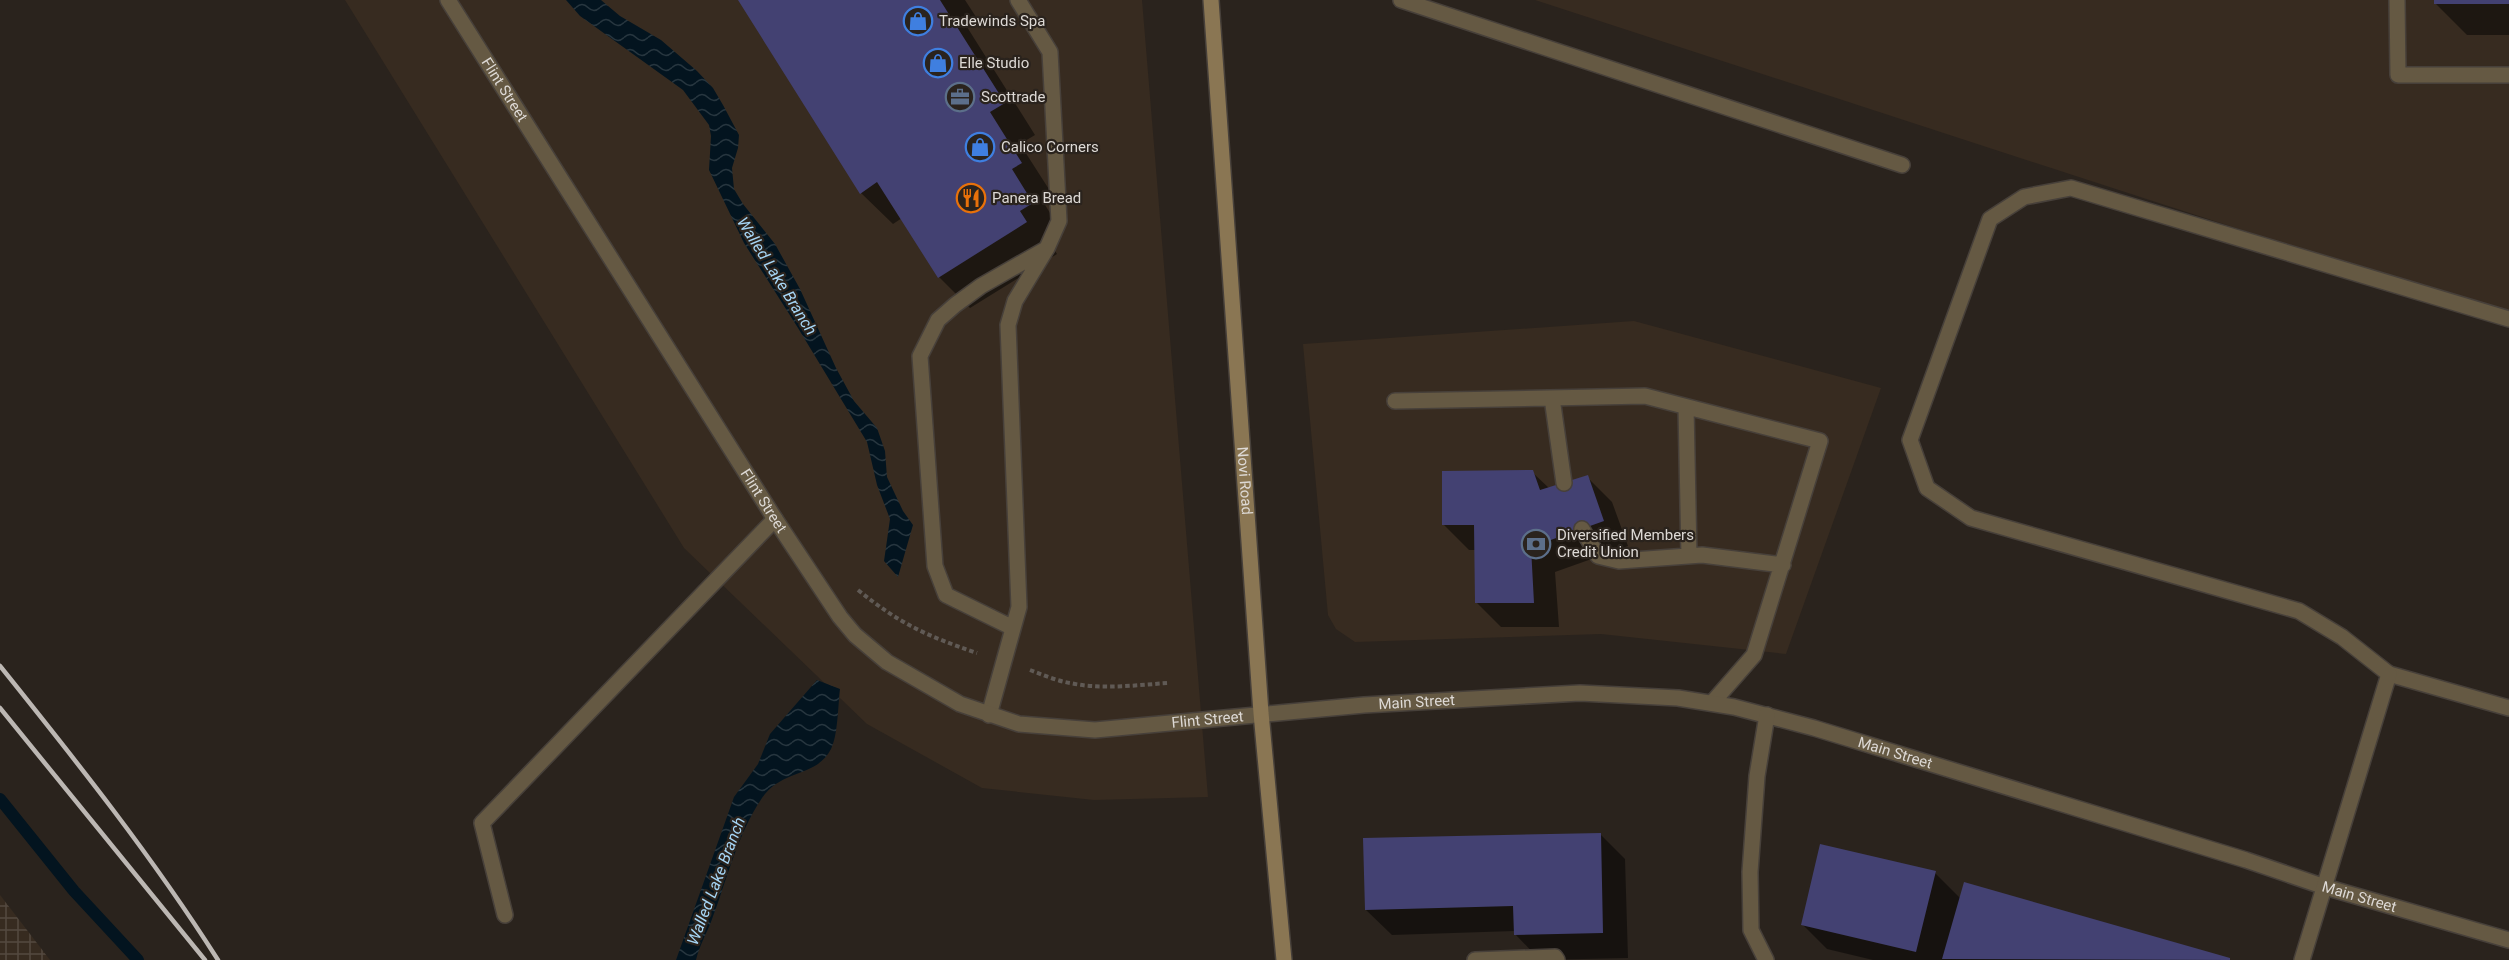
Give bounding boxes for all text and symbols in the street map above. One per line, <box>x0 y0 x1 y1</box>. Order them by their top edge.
shop icon: Tradewinds Spa <box>902 5 934 37</box>
place label: Tradewinds Spa <box>939 12 1045 30</box>
shop icon: Elle Studio <box>922 47 954 79</box>
street label: Flint Street <box>478 54 531 125</box>
place label: Elle Studio <box>959 54 1029 72</box>
office icon: Scottrade <box>944 81 976 113</box>
place label: Scottrade <box>981 88 1046 106</box>
shop icon: Calico Corners <box>964 131 996 163</box>
place label: Calico Corners <box>1001 138 1099 156</box>
restaurant icon: Panera Bread <box>955 182 987 214</box>
place label: Panera Bread <box>992 189 1081 207</box>
water label: Walled Lake Branch <box>733 214 821 338</box>
street label: Novi Road <box>1233 446 1256 515</box>
street label: Flint Street <box>737 466 791 536</box>
place label: Diversified Members Credit Union <box>1557 526 1694 561</box>
bank icon: Diversified Members Credit Union <box>1520 528 1552 560</box>
street label: Main Street <box>1378 691 1456 713</box>
street label: Flint Street <box>1171 707 1244 732</box>
street label: Main Street <box>1856 733 1935 773</box>
water label: Walled Lake Branch <box>683 814 749 948</box>
street label: Main Street <box>2320 878 2399 916</box>

